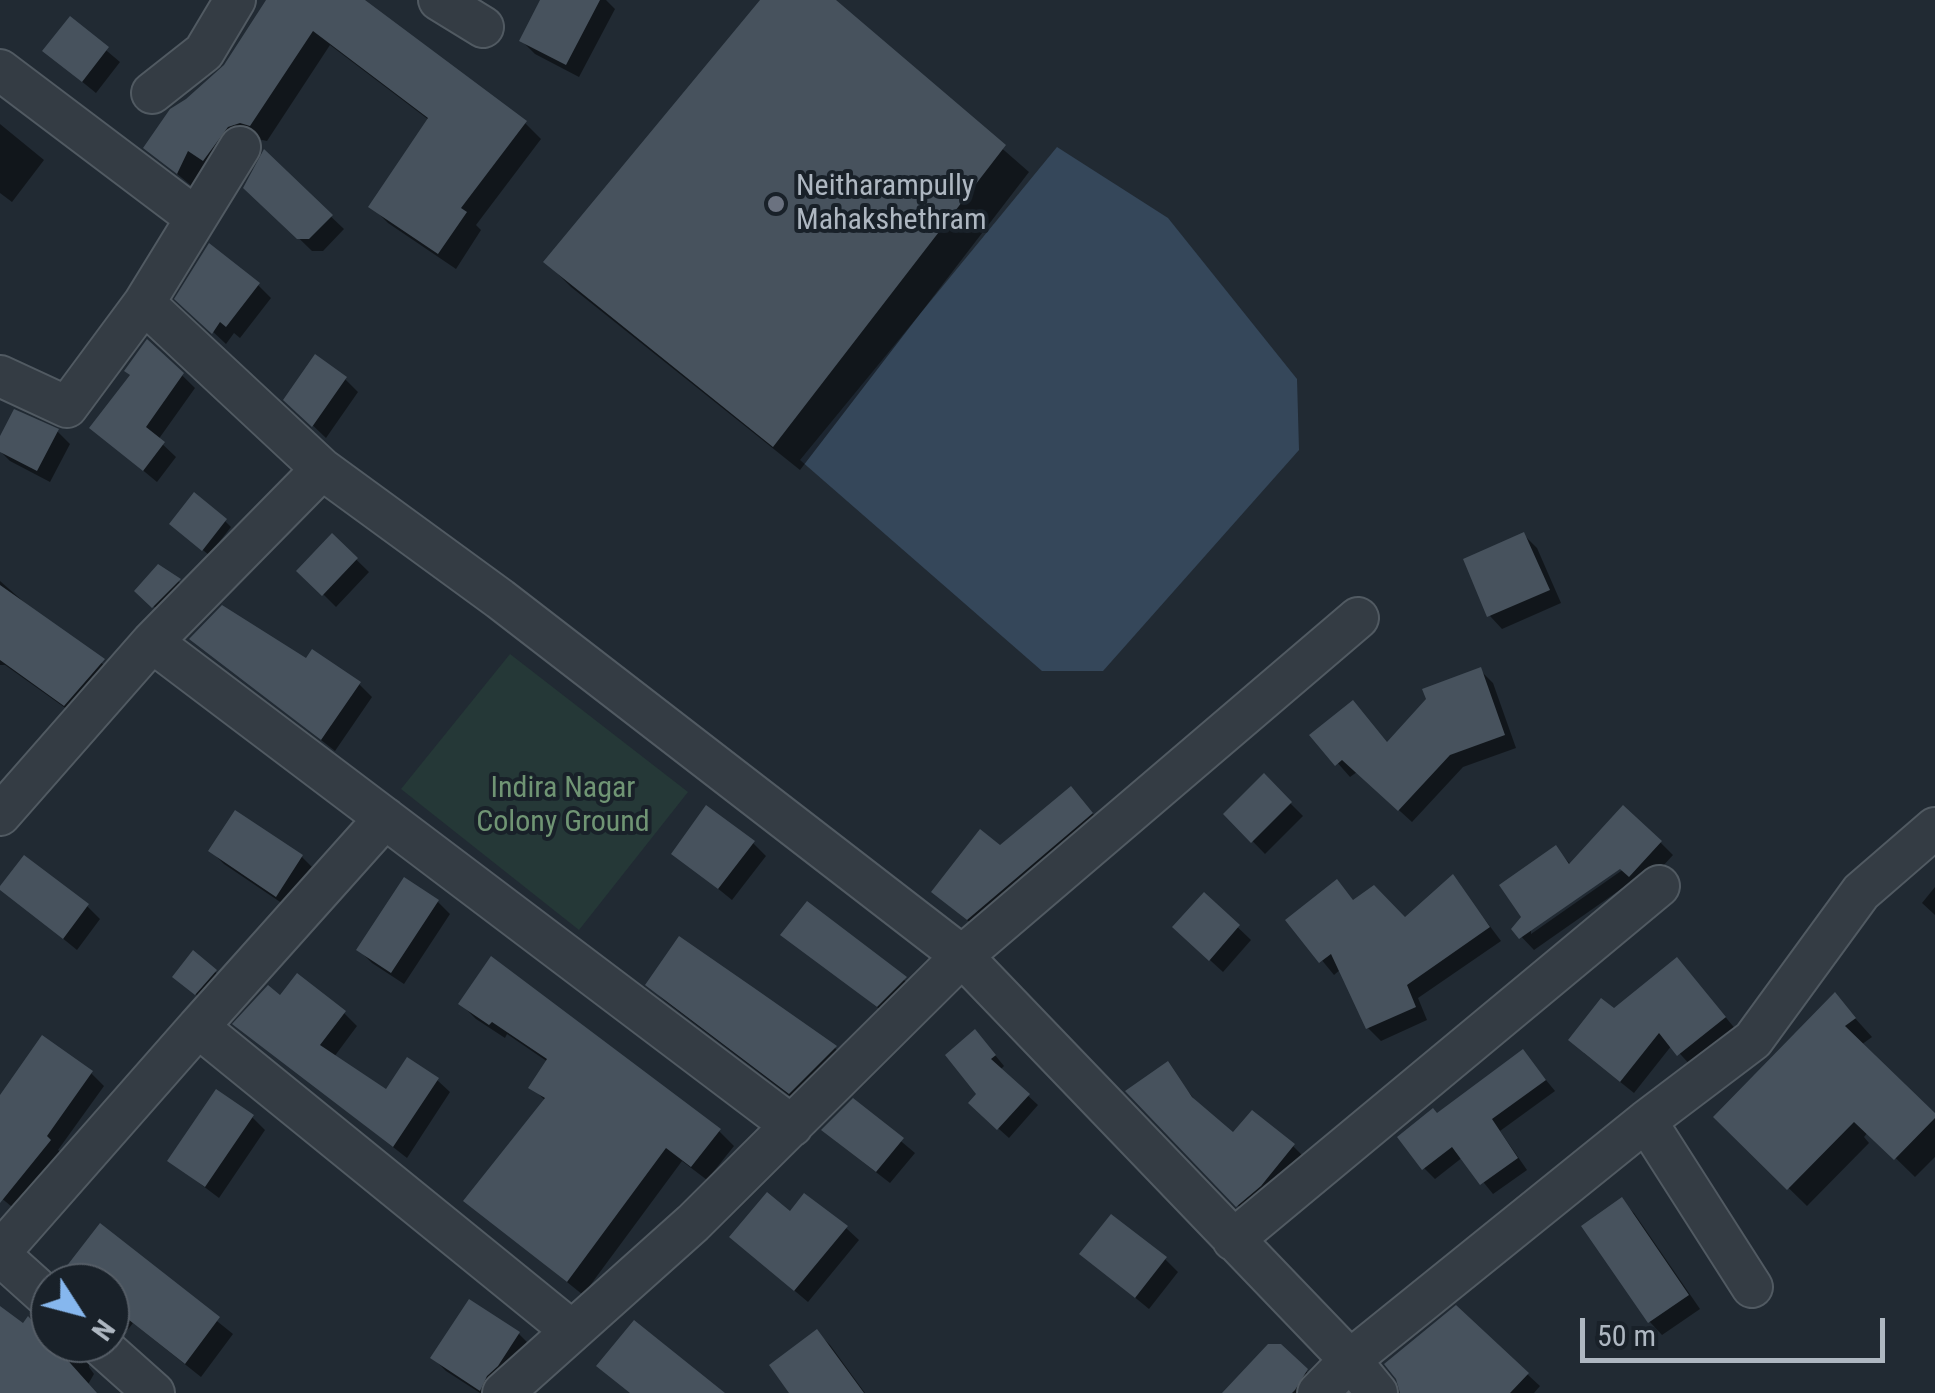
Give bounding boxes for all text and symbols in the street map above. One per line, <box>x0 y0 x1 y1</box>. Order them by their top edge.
place label: Neitharampully Mahakshethram <box>796 169 987 240</box>
marker: Neitharampully Mahakshethram <box>765 193 787 215</box>
park label: Indira Nagar Colony Ground <box>476 771 650 842</box>
north arrow <box>30 1263 130 1363</box>
scale bar <box>1585 1298 1890 1360</box>
text: N <box>85 1313 121 1346</box>
text: 50 m <box>1597 1318 1656 1353</box>

